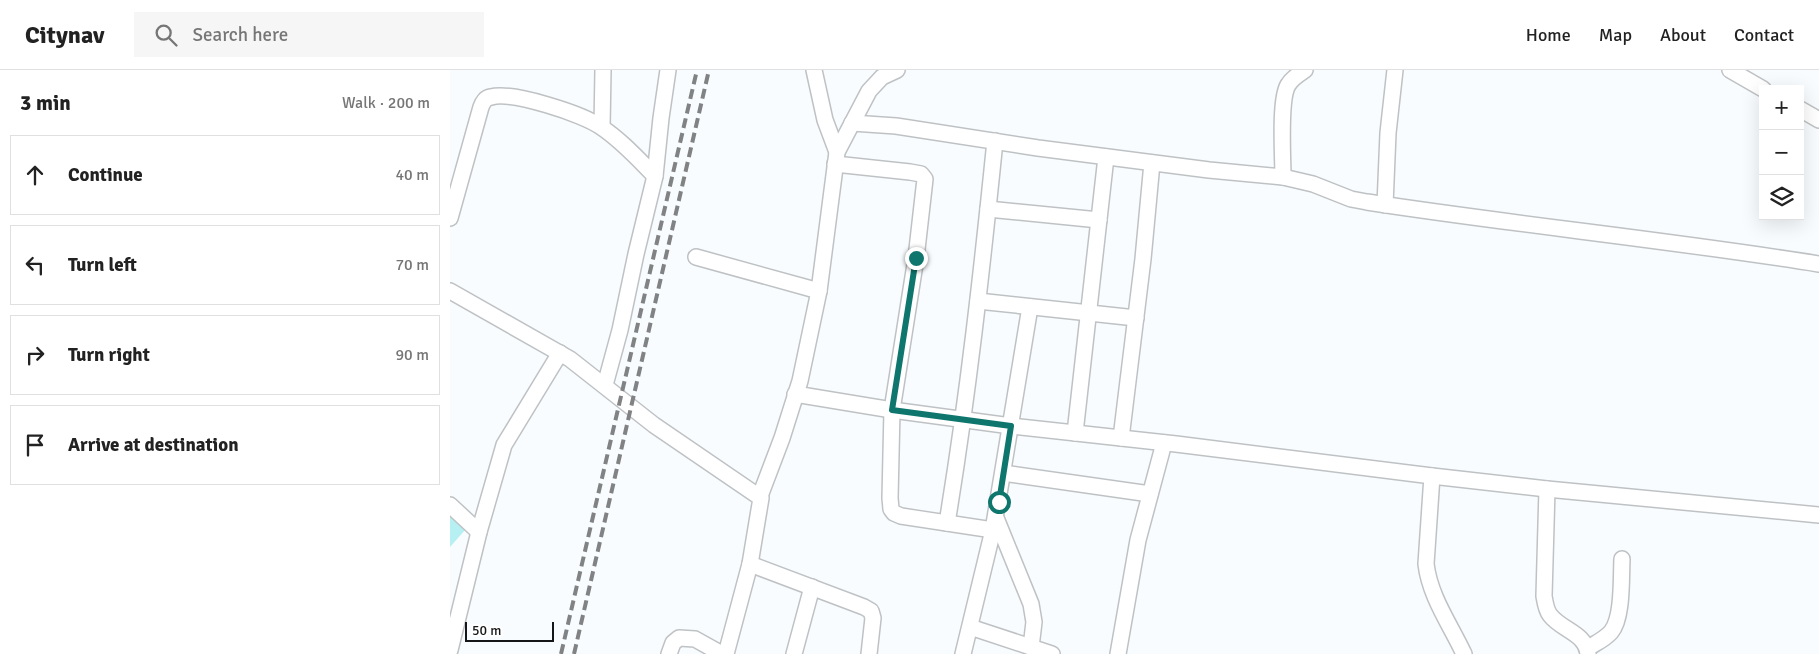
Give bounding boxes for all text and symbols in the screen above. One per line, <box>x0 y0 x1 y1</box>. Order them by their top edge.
search box <box>134 12 484 57</box>
text: Citynav <box>25 20 104 50</box>
icon: search <box>152 21 180 49</box>
text: Search here <box>192 23 288 47</box>
text: Home <box>1526 24 1571 46</box>
text: Map <box>1599 24 1632 46</box>
text: About <box>1660 24 1706 46</box>
text: Contact <box>1734 24 1794 46</box>
map controls <box>1759 85 1804 220</box>
button: + <box>1759 85 1804 130</box>
text: 3 min <box>20 90 71 116</box>
text: Walk · 200 m <box>342 93 430 113</box>
button: − <box>1759 130 1804 175</box>
icon: ahead <box>21 161 49 189</box>
text: Continue <box>68 163 143 187</box>
text: 40 m <box>395 165 429 185</box>
button: layers <box>1759 175 1804 220</box>
route end <box>905 247 928 270</box>
icon: left <box>21 251 49 279</box>
text: Turn left <box>68 253 137 277</box>
text: 70 m <box>395 255 429 275</box>
icon: right <box>21 341 49 369</box>
text: Turn right <box>68 343 150 367</box>
text: 90 m <box>395 345 429 365</box>
icon: arrive <box>21 431 49 459</box>
text: Arrive at destination <box>68 433 239 457</box>
route start <box>988 491 1011 514</box>
scale bar <box>465 619 554 642</box>
text: 50 m <box>472 622 501 639</box>

